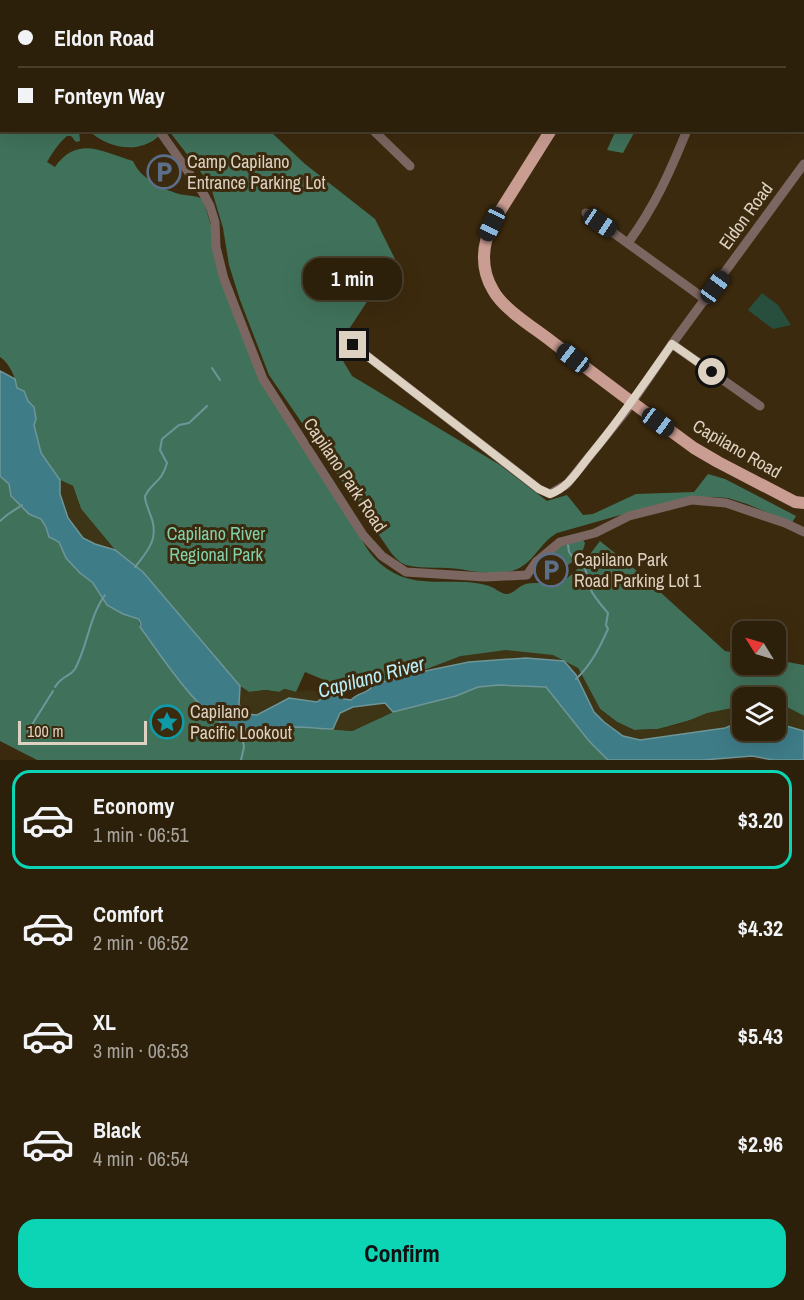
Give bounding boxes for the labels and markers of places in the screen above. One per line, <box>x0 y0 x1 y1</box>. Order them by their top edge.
place label: Camp Capilano Entrance Parking Lot <box>187 149 326 195</box>
parking icon: Camp Capilano Entrance Parking Lot <box>146 154 182 190</box>
place label: Capilano Park Road Parking Lot 1 <box>574 547 702 593</box>
parking icon: Capilano Park Road Parking Lot 1 <box>533 552 569 588</box>
place label: Capilano Pacific Lookout <box>190 699 292 745</box>
place icon: Capilano Pacific Lookout <box>149 704 185 740</box>

